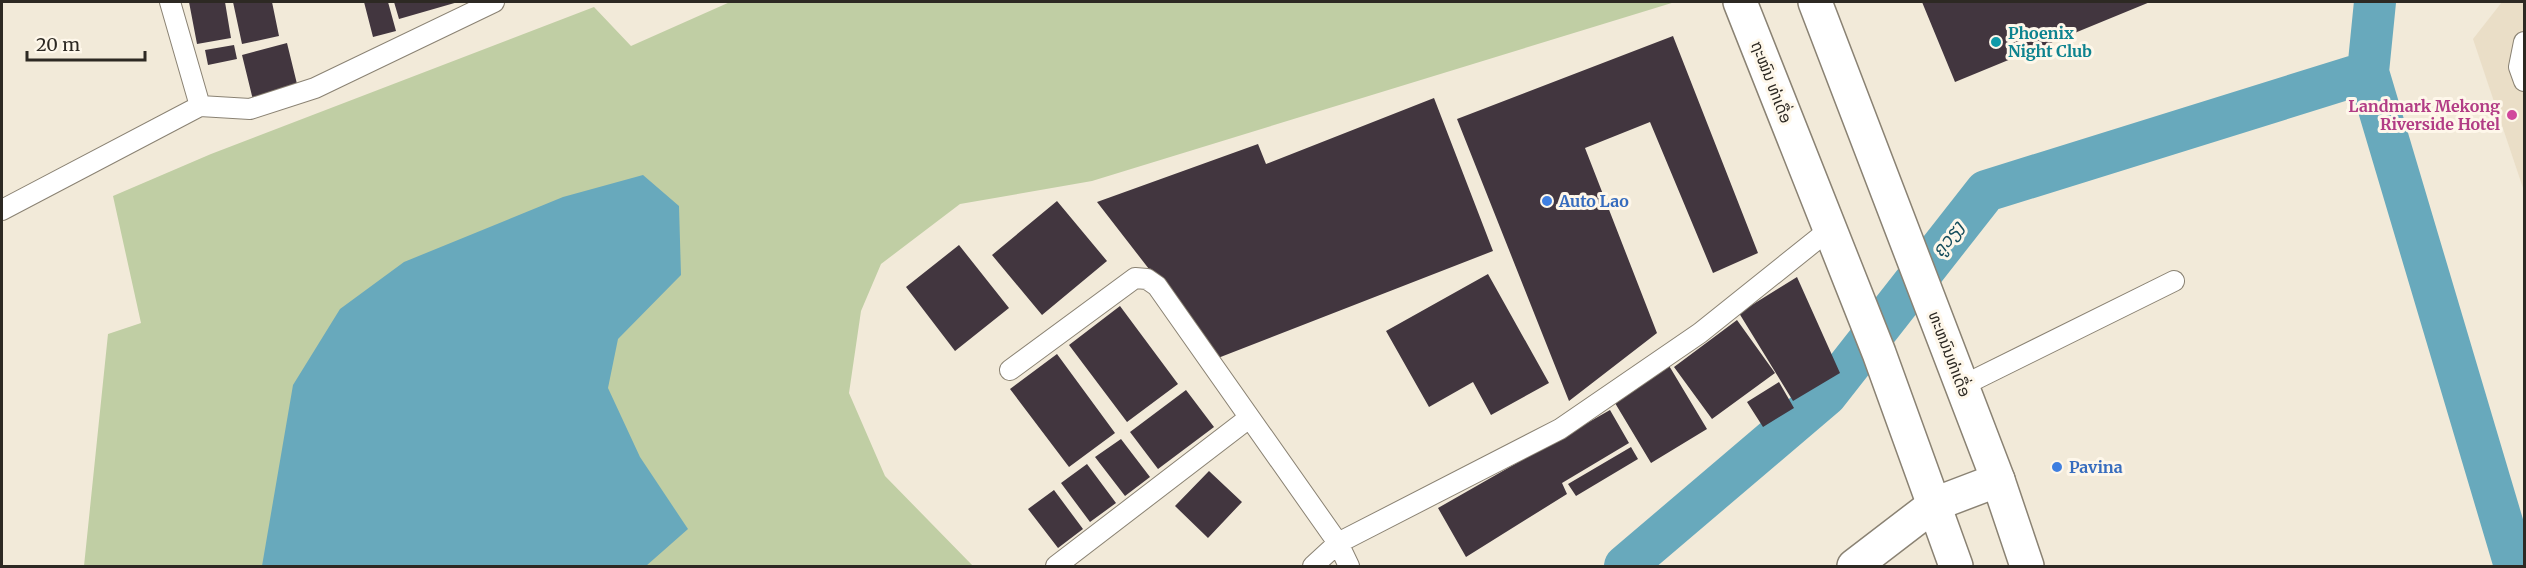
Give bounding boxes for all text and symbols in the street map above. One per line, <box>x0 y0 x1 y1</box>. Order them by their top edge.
place label: Phoenix Night Club <box>2008 23 2092 61</box>
scale bar <box>27 24 146 62</box>
text: 20 m <box>36 33 80 56</box>
marker: Phoenix Night Club <box>1989 35 2003 49</box>
street label: ຖະໝົນ ທ່າເດື່ອ <box>1747 37 1799 126</box>
place label: Landmark Mekong Riverside Hotel <box>2348 96 2500 134</box>
marker: Landmark Mekong Riverside Hotel <box>2505 108 2519 122</box>
place label: Auto Lao <box>1558 191 1629 211</box>
marker: Auto Lao <box>1540 194 1554 208</box>
water label: ຄູວຽງ <box>1927 215 1970 262</box>
street label: ທະຫນົນທ່າເດື່ອ <box>1924 308 1977 400</box>
place label: Pavina <box>2069 457 2123 477</box>
marker: Pavina <box>2050 460 2064 474</box>

